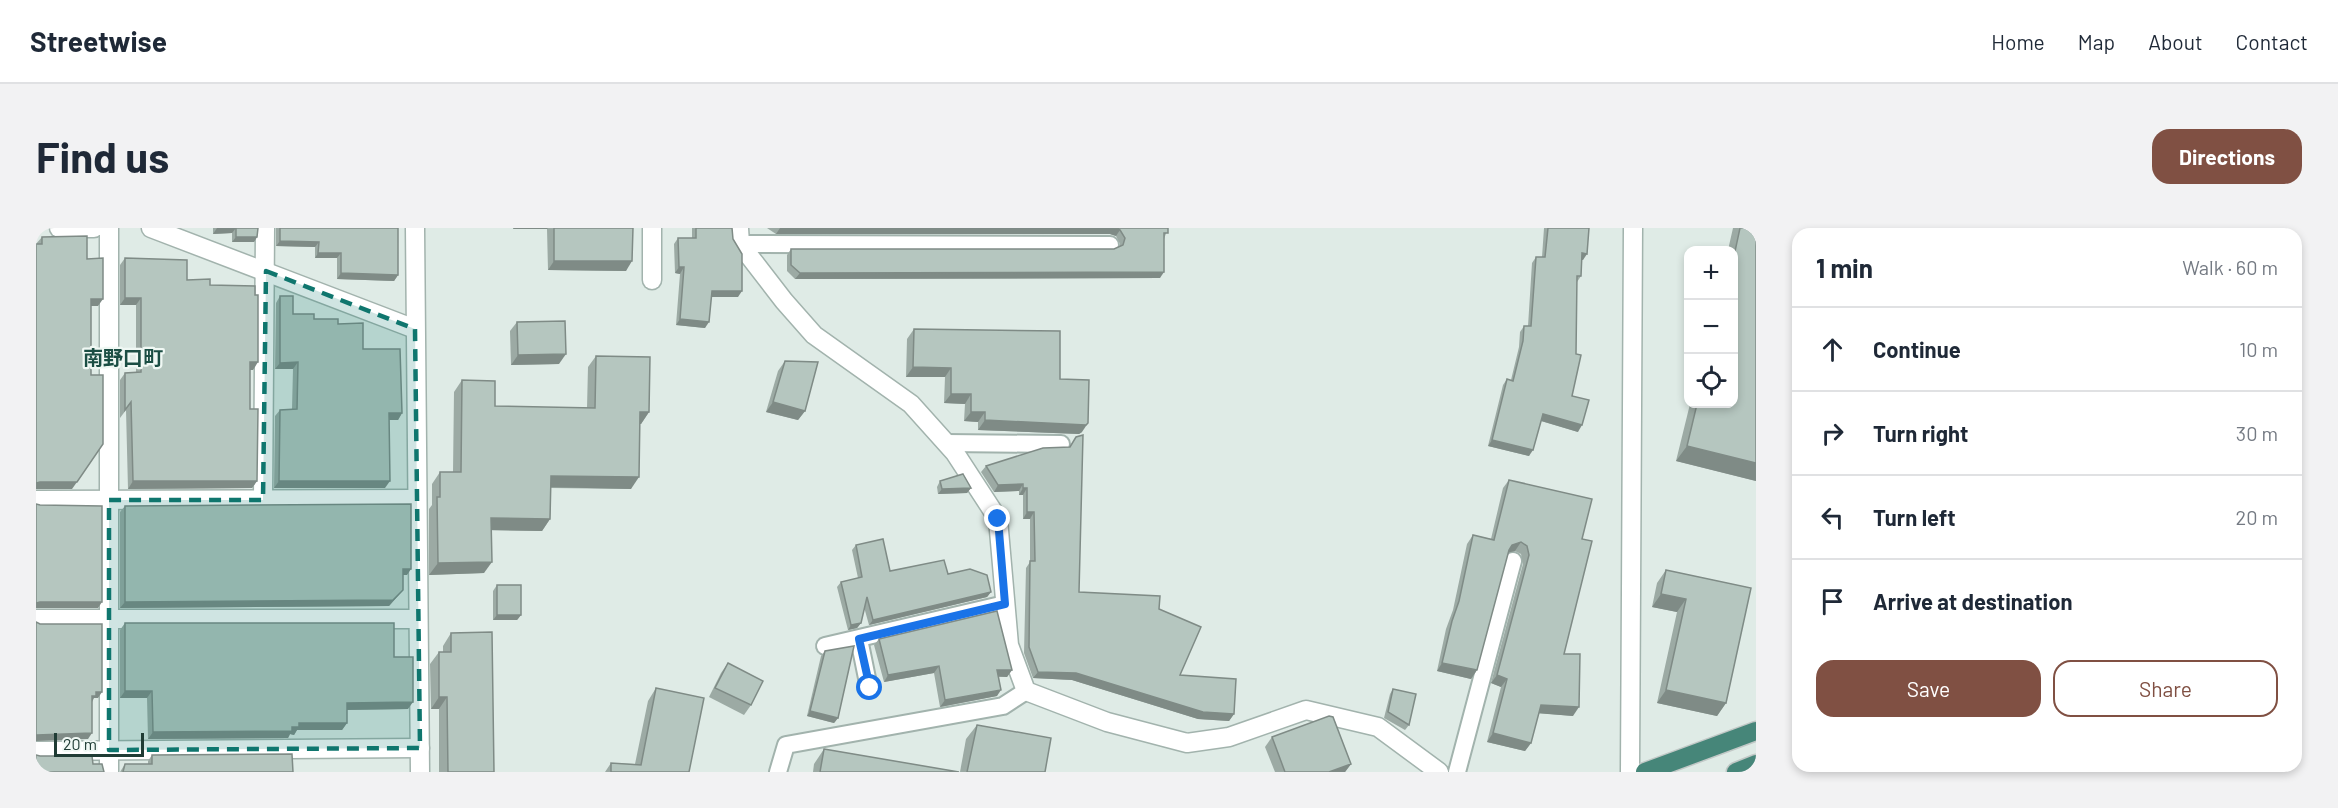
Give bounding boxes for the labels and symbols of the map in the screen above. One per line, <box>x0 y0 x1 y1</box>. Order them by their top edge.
district label: 南野口町 <box>83 345 163 369</box>
route end <box>984 505 1010 531</box>
route start <box>856 674 882 700</box>
scale bar <box>54 730 144 758</box>

